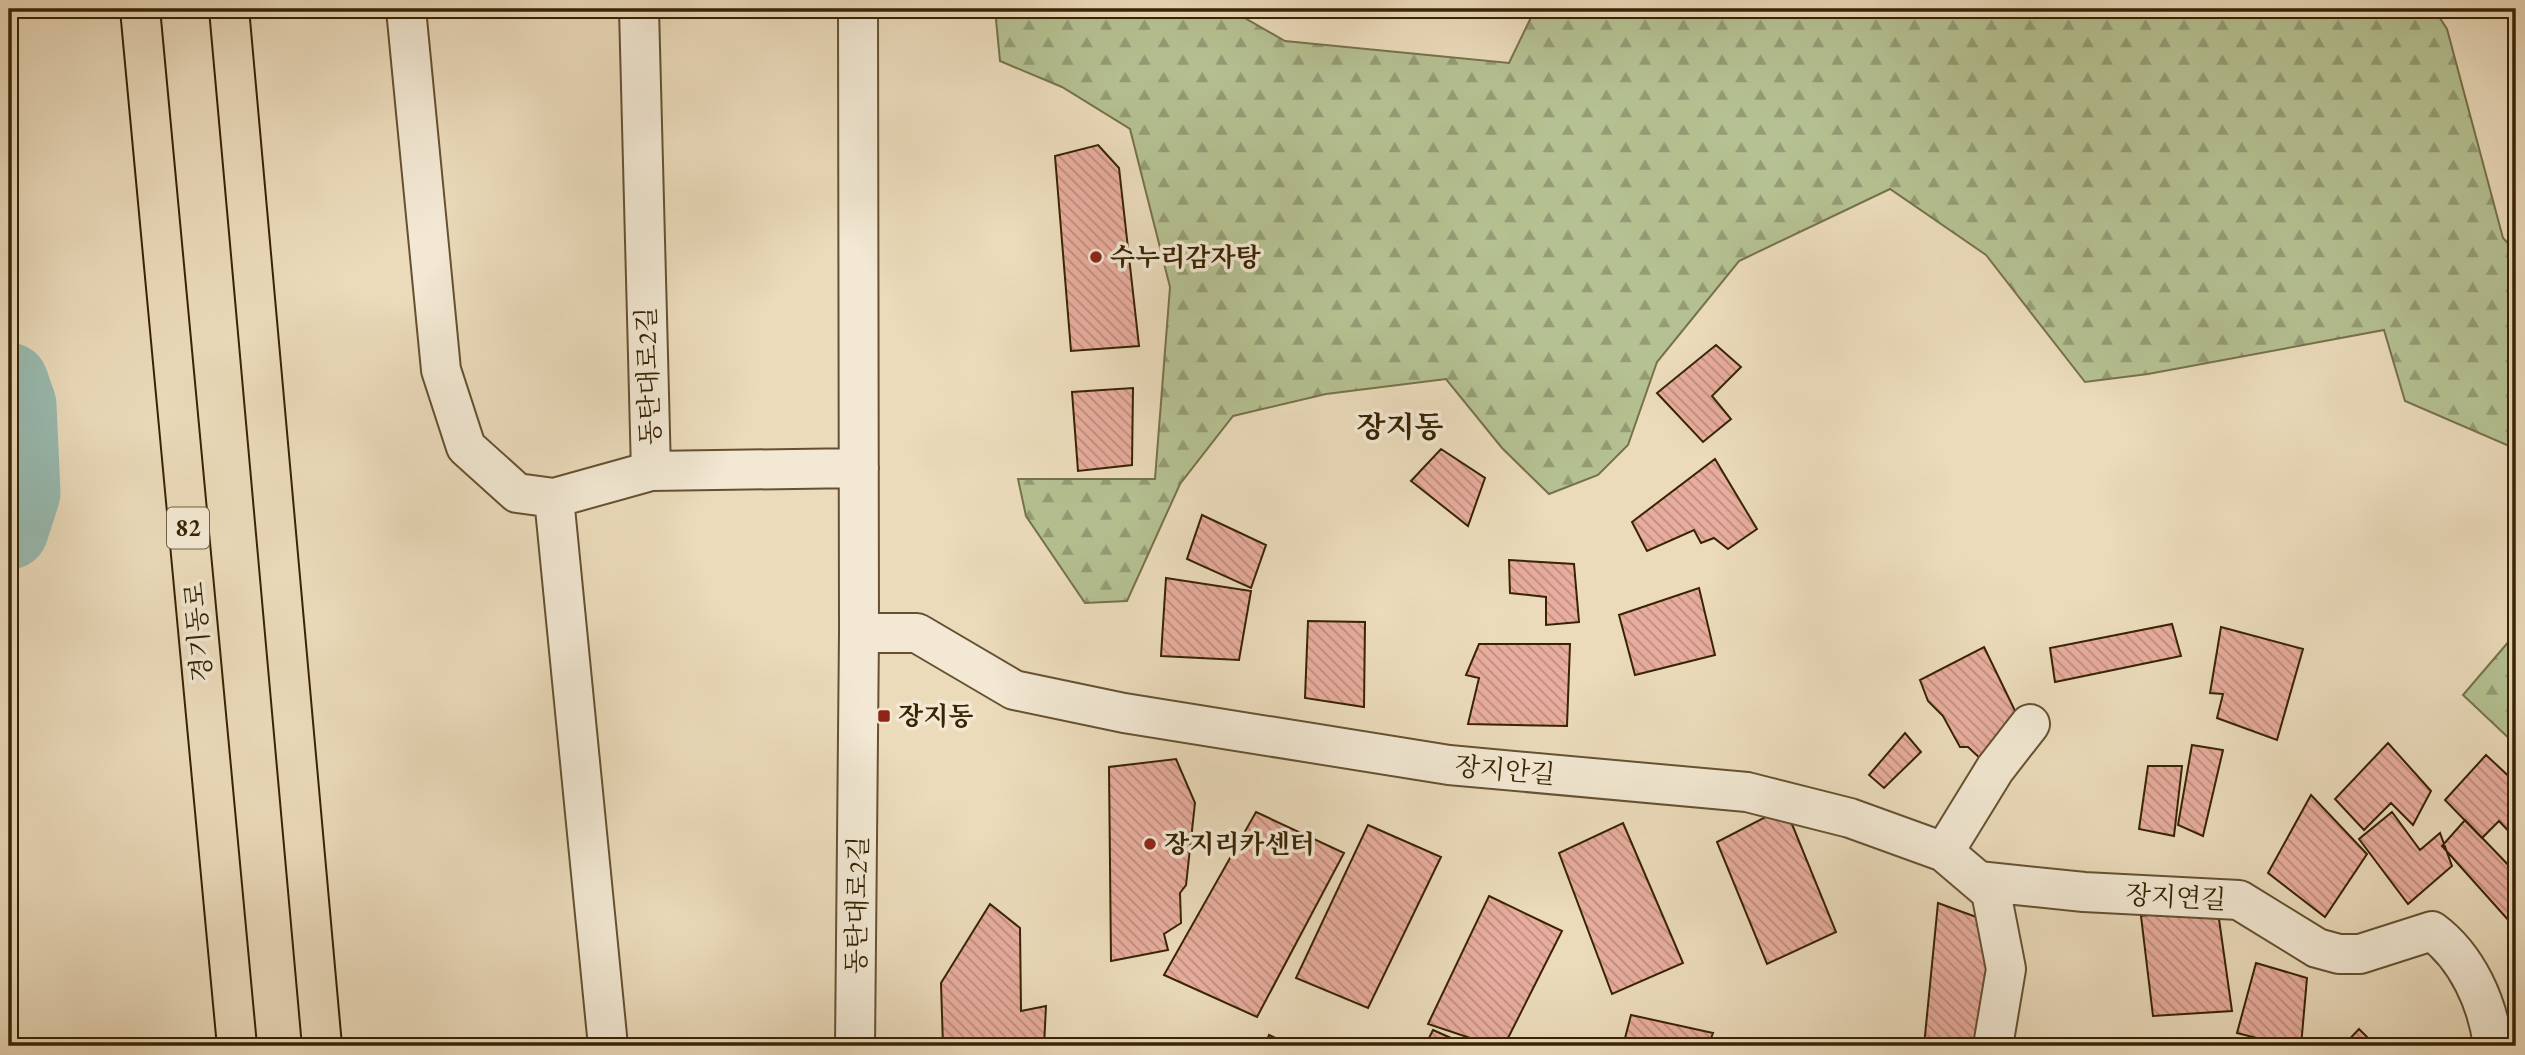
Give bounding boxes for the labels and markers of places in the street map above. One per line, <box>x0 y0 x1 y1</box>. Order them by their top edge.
place label: 수누리감자탕 <box>1110 240 1262 274</box>
marker: 수누리감자탕 <box>1088 249 1104 265</box>
place label: 장지동 <box>898 699 973 733</box>
marker: 장지동 <box>876 708 892 724</box>
place label: 장지리카센터 <box>1164 827 1315 861</box>
marker: 장지리카센터 <box>1142 836 1158 852</box>

